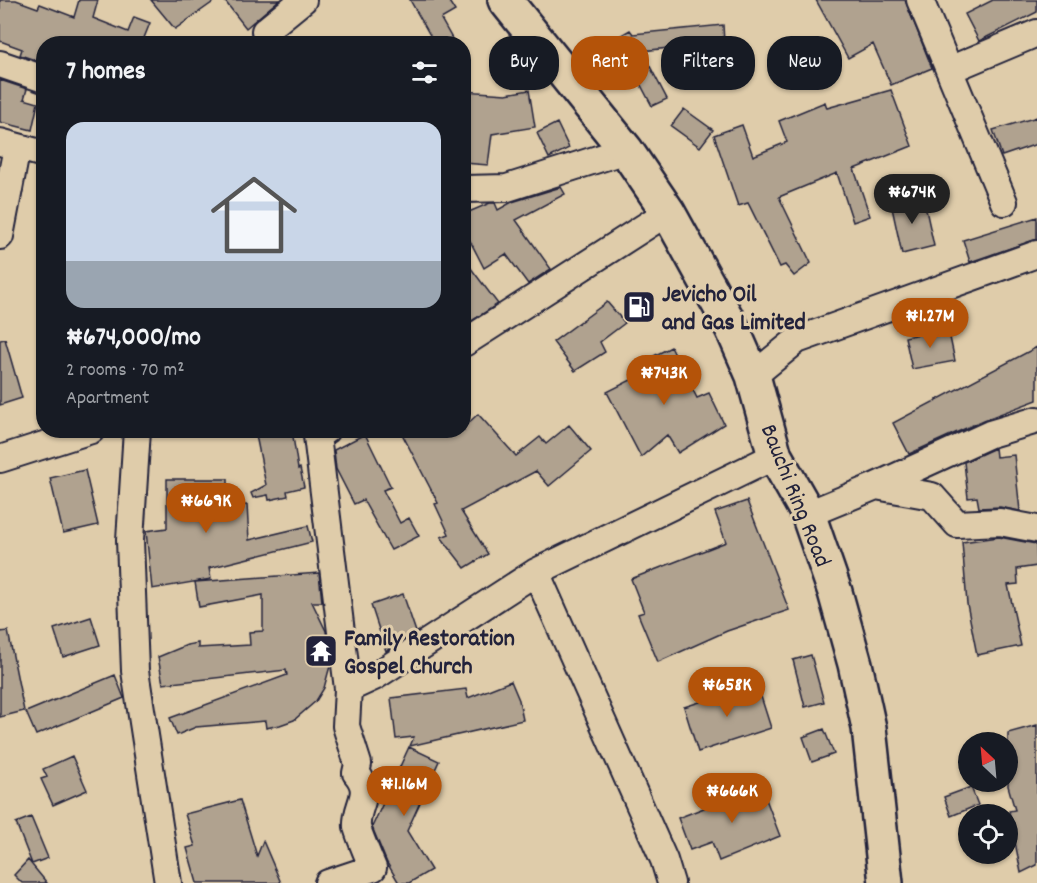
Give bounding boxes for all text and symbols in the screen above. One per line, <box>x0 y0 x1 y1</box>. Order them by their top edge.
chip: Buy <box>489 36 559 90</box>
chip: Rent <box>571 36 649 90</box>
chip: Filters <box>661 36 755 90</box>
chip: New <box>767 36 842 90</box>
text: 7 homes <box>66 54 146 91</box>
icon: filters <box>408 56 441 89</box>
icon: home <box>200 161 308 269</box>
pin: ₦674K <box>870 174 954 225</box>
text: ₦674K <box>888 179 936 207</box>
place label: Jevicho Oil and Gas Limited <box>662 279 806 341</box>
fuel station icon: Jevicho Oil and Gas Limited <box>621 289 657 325</box>
pin: ₦1.27M <box>881 298 979 349</box>
text: ₦1.27M <box>906 303 954 331</box>
text: ₦674,000/mo <box>66 320 201 357</box>
pin: ₦743K <box>622 355 706 406</box>
text: 2 rooms · 70 m² <box>66 357 185 385</box>
text: ₦743K <box>640 360 688 388</box>
text: Apartment <box>66 385 149 413</box>
street label: Bauchi Ring Road <box>750 419 838 573</box>
pin: ₦669K <box>164 483 248 534</box>
text: ₦669K <box>180 488 232 516</box>
place label: Family Restoration Gospel Church <box>344 623 515 685</box>
temple icon: Family Restoration Gospel Church <box>303 633 339 669</box>
pin: ₦658K <box>685 667 769 718</box>
text: ₦658K <box>702 672 752 700</box>
north arrow <box>958 732 1018 792</box>
map controls <box>958 732 1018 864</box>
pin: ₦1.16M <box>355 766 453 817</box>
text: ₦1.16M <box>381 771 427 799</box>
pin: ₦666K <box>690 773 774 824</box>
text: ₦666K <box>706 778 758 806</box>
button: locate <box>958 804 1018 864</box>

